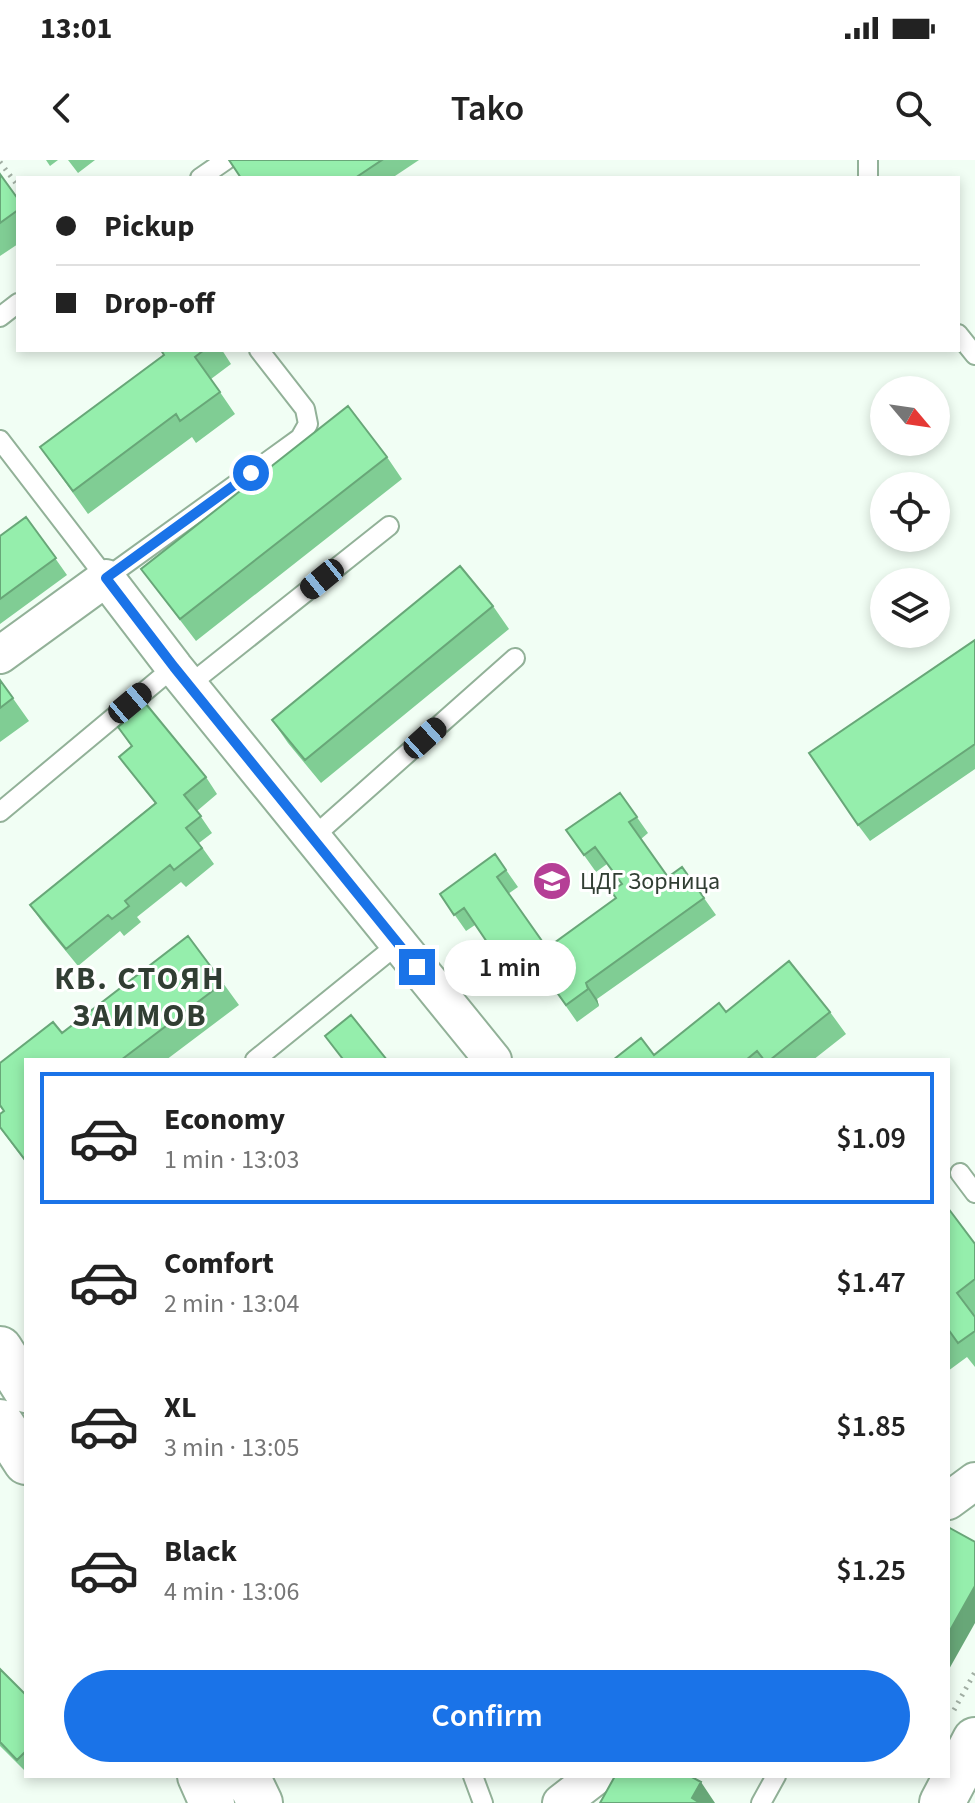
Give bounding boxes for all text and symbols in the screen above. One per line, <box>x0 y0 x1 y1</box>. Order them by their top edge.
text: 13:01 <box>40 7 112 50</box>
text: Tako <box>451 83 524 134</box>
icon: back <box>40 86 84 130</box>
icon: search <box>891 86 935 130</box>
text: Pickup <box>104 205 194 248</box>
text: Drop-off <box>104 282 215 325</box>
north arrow <box>870 376 950 456</box>
map controls <box>870 376 950 648</box>
route start <box>233 455 269 491</box>
button: locate <box>870 472 950 552</box>
car <box>296 555 348 603</box>
button: layers <box>870 568 950 648</box>
car <box>104 678 156 728</box>
car <box>399 713 451 763</box>
school or university icon: ЦДГ Зорница <box>531 860 573 902</box>
place label: ЦДГ Зорница <box>580 864 720 899</box>
callout: 1 min <box>445 939 577 995</box>
route end <box>399 949 435 985</box>
text: 1 min <box>479 949 541 986</box>
district label: КВ. СТОЯН ЗАИМОВ <box>54 956 226 1039</box>
text: Economy <box>164 1098 285 1141</box>
icon: car <box>68 1102 140 1174</box>
text: $1.09 <box>836 1117 906 1160</box>
text: 1 min · 13:03 <box>164 1141 299 1178</box>
text: Comfort <box>164 1242 274 1285</box>
icon: car <box>68 1246 140 1318</box>
text: $1.47 <box>836 1261 906 1304</box>
text: 2 min · 13:04 <box>164 1285 299 1322</box>
text: XL <box>164 1386 197 1429</box>
icon: car <box>68 1390 140 1462</box>
text: $1.85 <box>836 1405 906 1448</box>
text: 3 min · 13:05 <box>164 1429 299 1466</box>
text: Black <box>164 1530 237 1573</box>
icon: car <box>68 1534 140 1606</box>
text: $1.25 <box>836 1549 906 1592</box>
text: 4 min · 13:06 <box>164 1573 299 1610</box>
button: Confirm <box>64 1670 910 1762</box>

